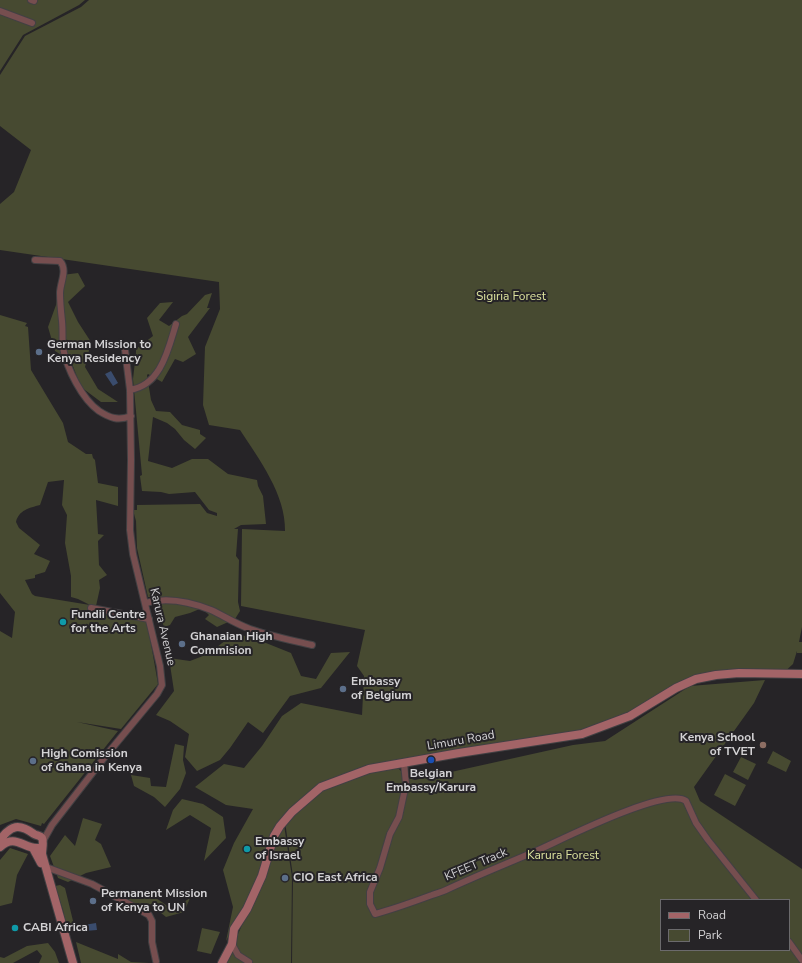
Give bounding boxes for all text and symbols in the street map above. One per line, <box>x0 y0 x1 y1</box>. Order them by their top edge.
park label: Sigiria Forest <box>476 290 546 304</box>
place label: German Mission to Kenya Residency <box>47 338 151 366</box>
marker: German Mission to Kenya Residency <box>34 347 44 357</box>
street label: Karura Avenue <box>146 587 178 667</box>
place label: Fundii Centre for the Arts <box>71 608 145 636</box>
marker: Fundii Centre for the Arts <box>58 617 68 627</box>
place label: Ghanaian High Commision <box>190 630 272 658</box>
marker: Ghanaian High Commision <box>177 639 187 649</box>
place label: Embassy of Belgium <box>351 675 412 703</box>
marker: Embassy of Belgium <box>338 684 348 694</box>
street label: Limuru Road <box>426 728 496 754</box>
place label: Kenya School of TVET <box>680 731 755 759</box>
marker: Kenya School of TVET <box>758 740 768 750</box>
place label: High Comission of Ghana in Kenya <box>41 747 142 775</box>
marker: Belgian Embassy/Karura <box>426 755 436 765</box>
marker: High Comission of Ghana in Kenya <box>28 756 38 766</box>
place label: Belgian Embassy/Karura <box>386 767 476 795</box>
place label: Embassy of Israel <box>255 835 304 863</box>
marker: Embassy of Israel <box>242 844 252 854</box>
street label: KFEET Track <box>442 845 510 885</box>
park label: Karura Forest <box>527 849 599 863</box>
place label: CIO East Africa <box>293 871 378 885</box>
marker: CIO East Africa <box>280 873 290 883</box>
place label: Permanent Mission of Kenya to UN <box>101 887 207 915</box>
marker: Permanent Mission of Kenya to UN <box>88 896 98 906</box>
legend <box>660 899 790 951</box>
text: Road <box>698 907 726 923</box>
place label: CABI Africa <box>23 921 88 935</box>
marker: CABI Africa <box>10 923 20 933</box>
text: Park <box>698 927 722 943</box>

